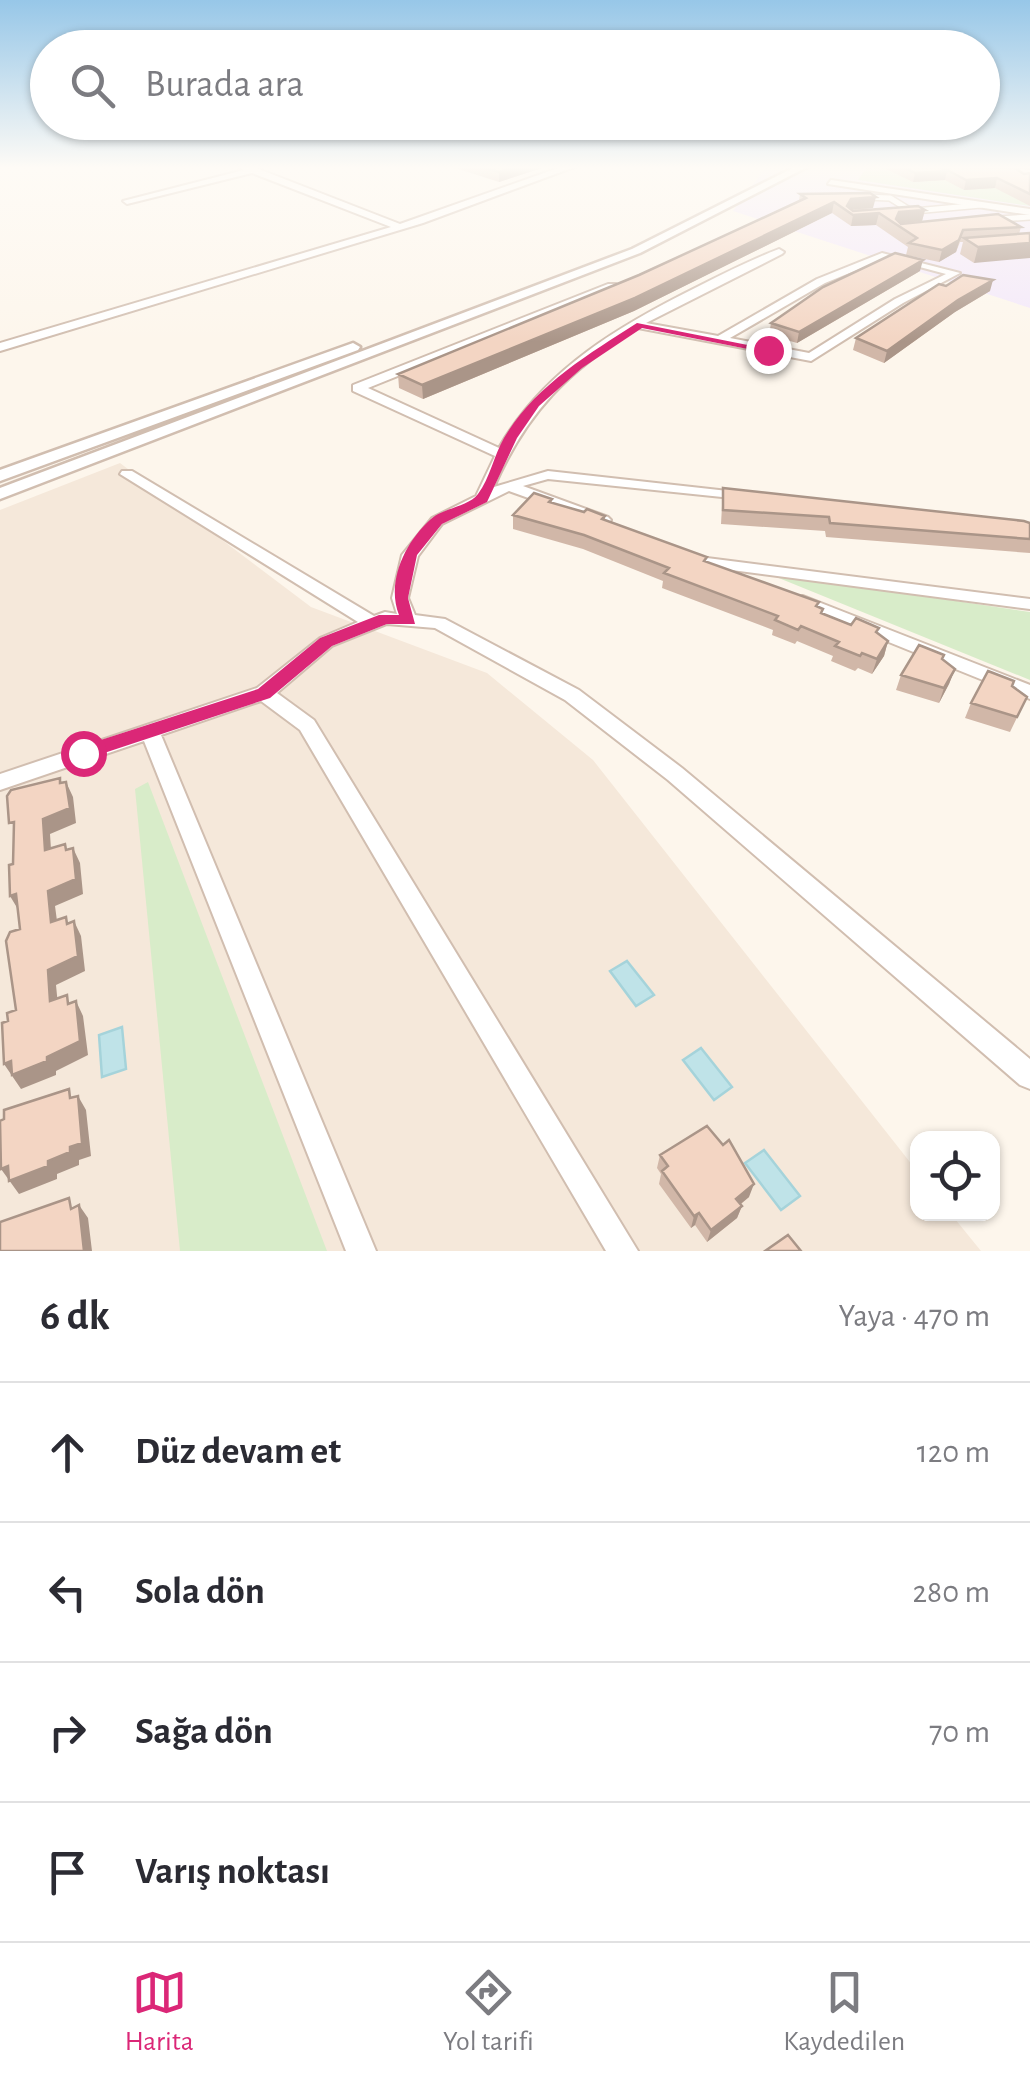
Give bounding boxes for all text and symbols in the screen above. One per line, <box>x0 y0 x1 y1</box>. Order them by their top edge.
search box <box>30 30 1000 140</box>
icon: search <box>65 58 120 113</box>
text: Burada ara <box>145 66 304 104</box>
route end <box>746 328 792 374</box>
route start <box>61 731 107 777</box>
map controls <box>910 1131 1000 1221</box>
button: locate <box>910 1131 1000 1221</box>
text: 6 dk <box>40 1295 110 1337</box>
text: Yaya · 470 m <box>838 1300 990 1332</box>
icon: ahead <box>40 1425 95 1480</box>
text: Düz devam et <box>135 1433 341 1471</box>
text: 120 m <box>917 1436 990 1468</box>
icon: left <box>40 1565 95 1620</box>
text: Sola dön <box>135 1573 265 1611</box>
text: 280 m <box>912 1576 990 1608</box>
icon: right <box>40 1705 95 1760</box>
text: Sağa dön <box>135 1713 273 1751</box>
text: 70 m <box>929 1716 990 1748</box>
icon: arrive <box>40 1845 95 1900</box>
text: Varış noktası <box>135 1853 330 1891</box>
tab: Harita <box>125 1965 194 2059</box>
tab: Yol tarifi <box>443 1965 534 2059</box>
tab: Kaydedilen <box>783 1965 905 2059</box>

